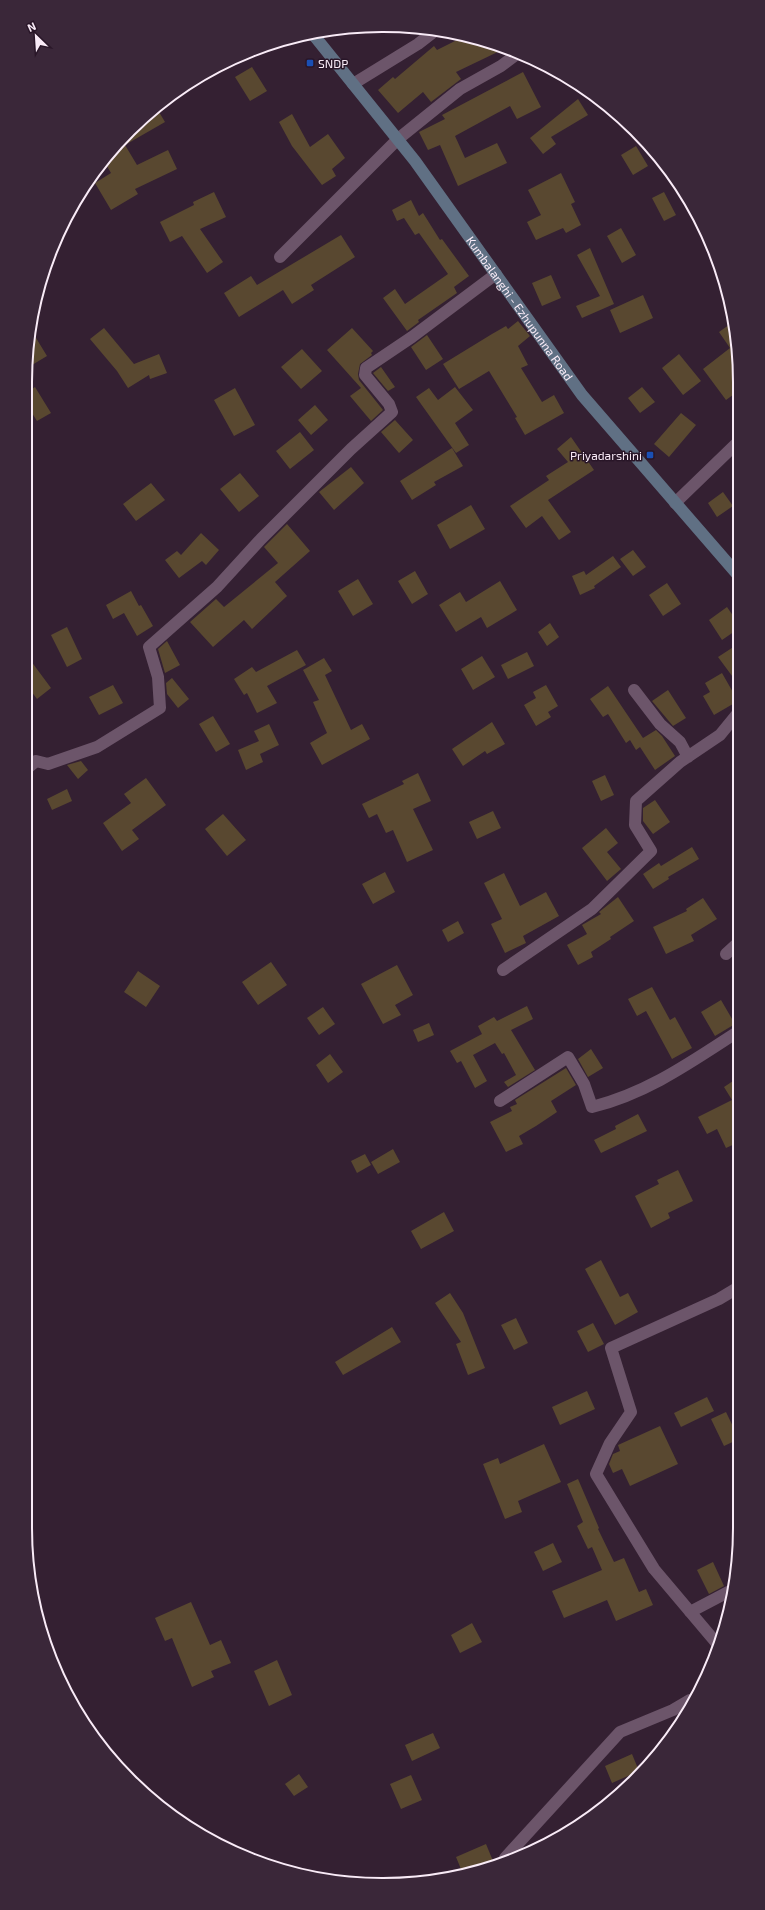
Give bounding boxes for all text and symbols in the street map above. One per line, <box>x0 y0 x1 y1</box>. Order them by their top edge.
north arrow <box>16 16 56 56</box>
text: N <box>25 19 38 34</box>
place label: SNDP <box>318 56 348 70</box>
marker: SNDP <box>305 58 315 68</box>
street label: Kumbalanghi - Ezhupunna Road <box>464 233 576 383</box>
place label: Priyadarshini <box>570 448 642 462</box>
marker: Priyadarshini <box>645 450 655 460</box>

